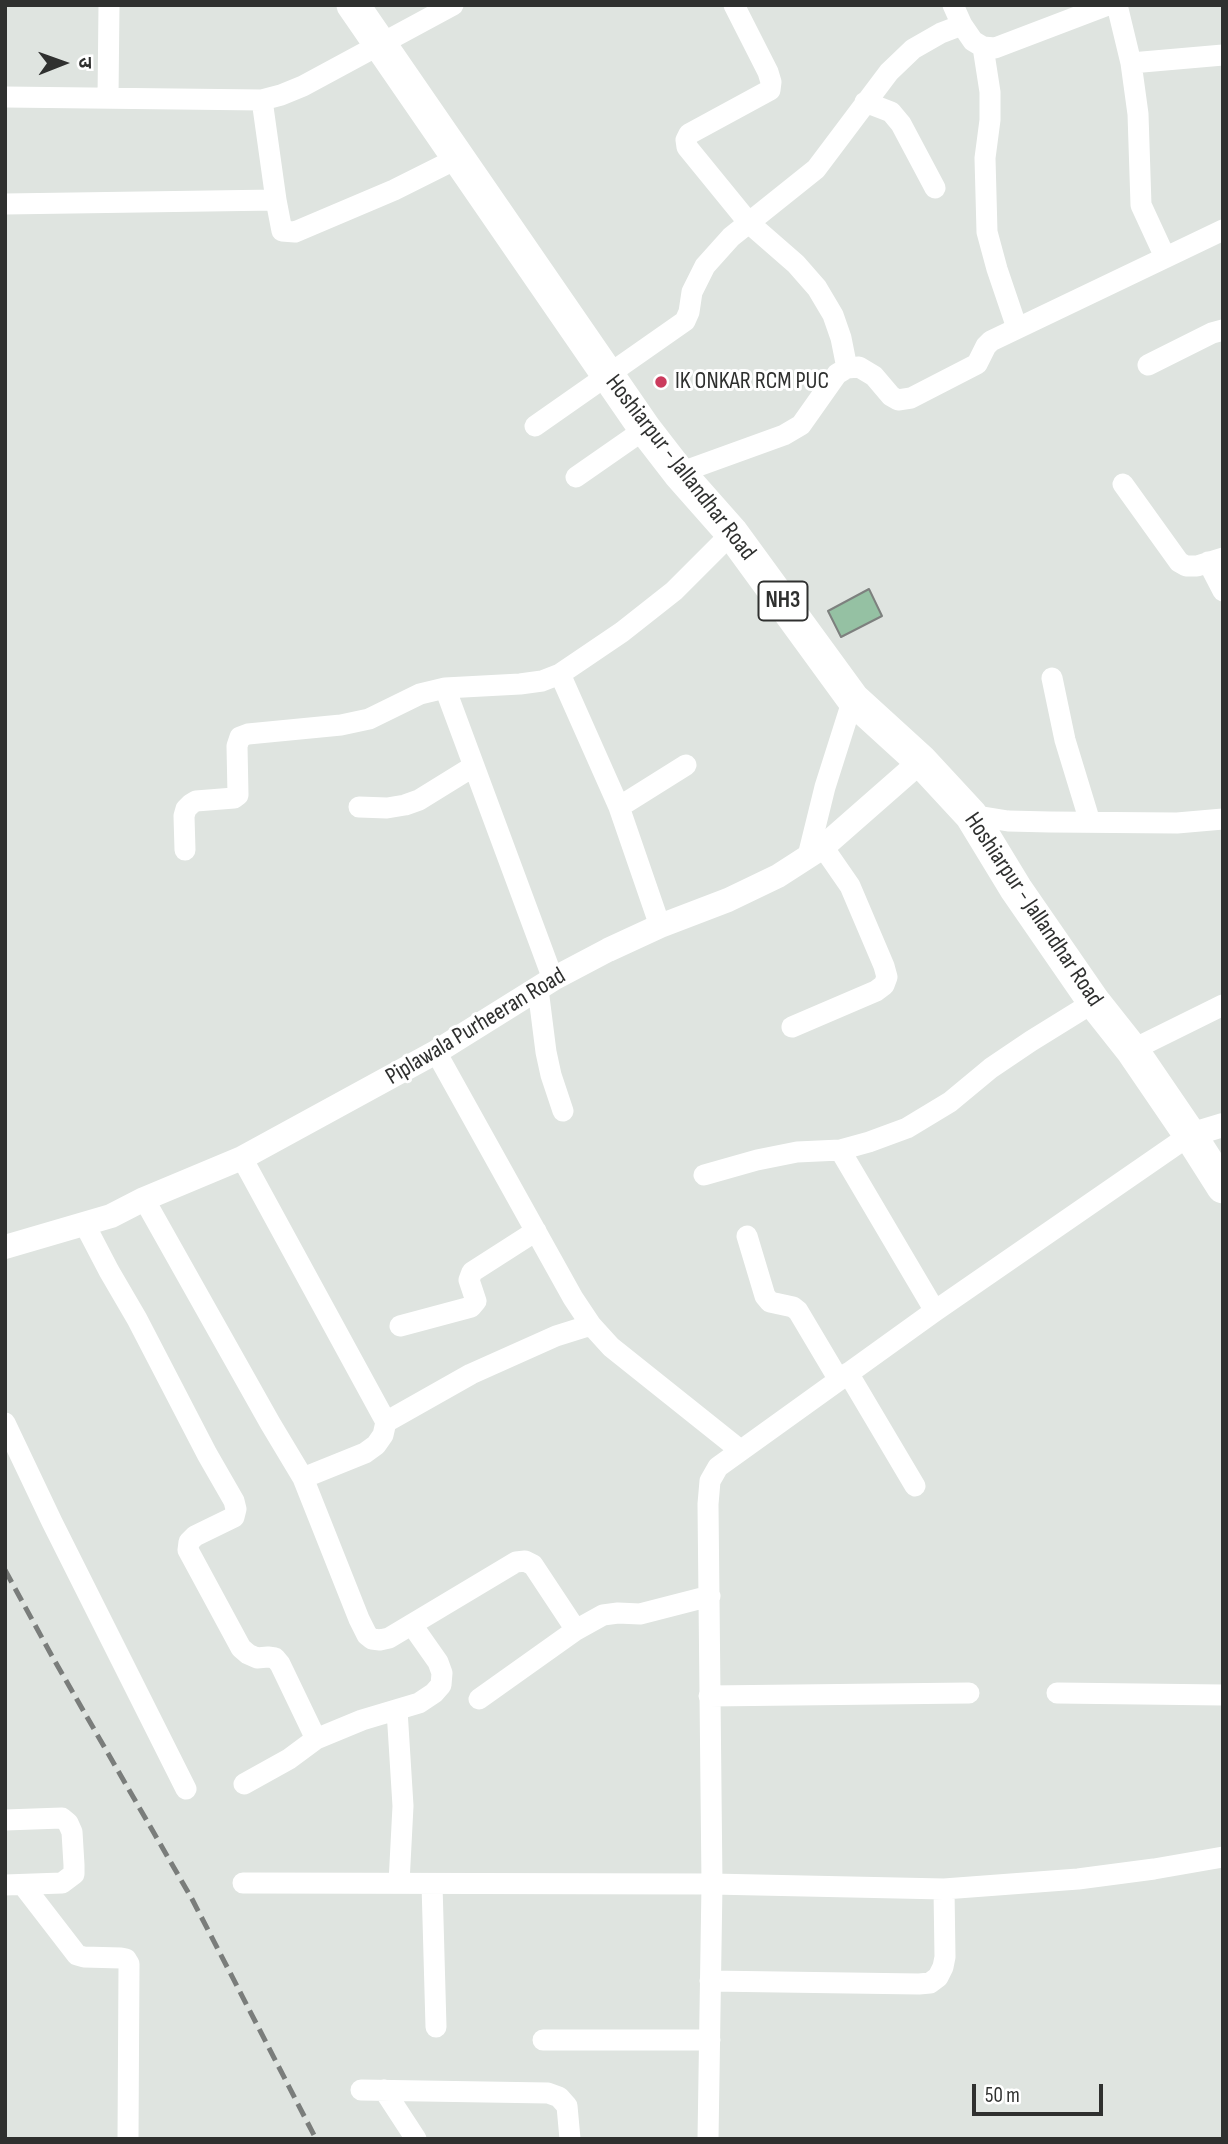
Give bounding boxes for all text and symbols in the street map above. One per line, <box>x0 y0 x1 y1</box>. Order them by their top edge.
north arrow <box>28 28 98 98</box>
text: उ <box>73 57 96 68</box>
place label: IK ONKAR RCM PUC <box>675 368 829 396</box>
street label: Hoshiarpur - Jallandhar Road <box>599 369 761 567</box>
marker: IK ONKAR RCM PUC <box>653 374 669 390</box>
road number: NH3 <box>758 582 808 621</box>
street label: Hoshiarpur - Jallandhar Road <box>957 808 1109 1012</box>
street label: Piplawala Purheeran Road <box>381 962 571 1092</box>
scale bar <box>976 2070 1107 2114</box>
text: 50 m <box>985 2083 1020 2108</box>

